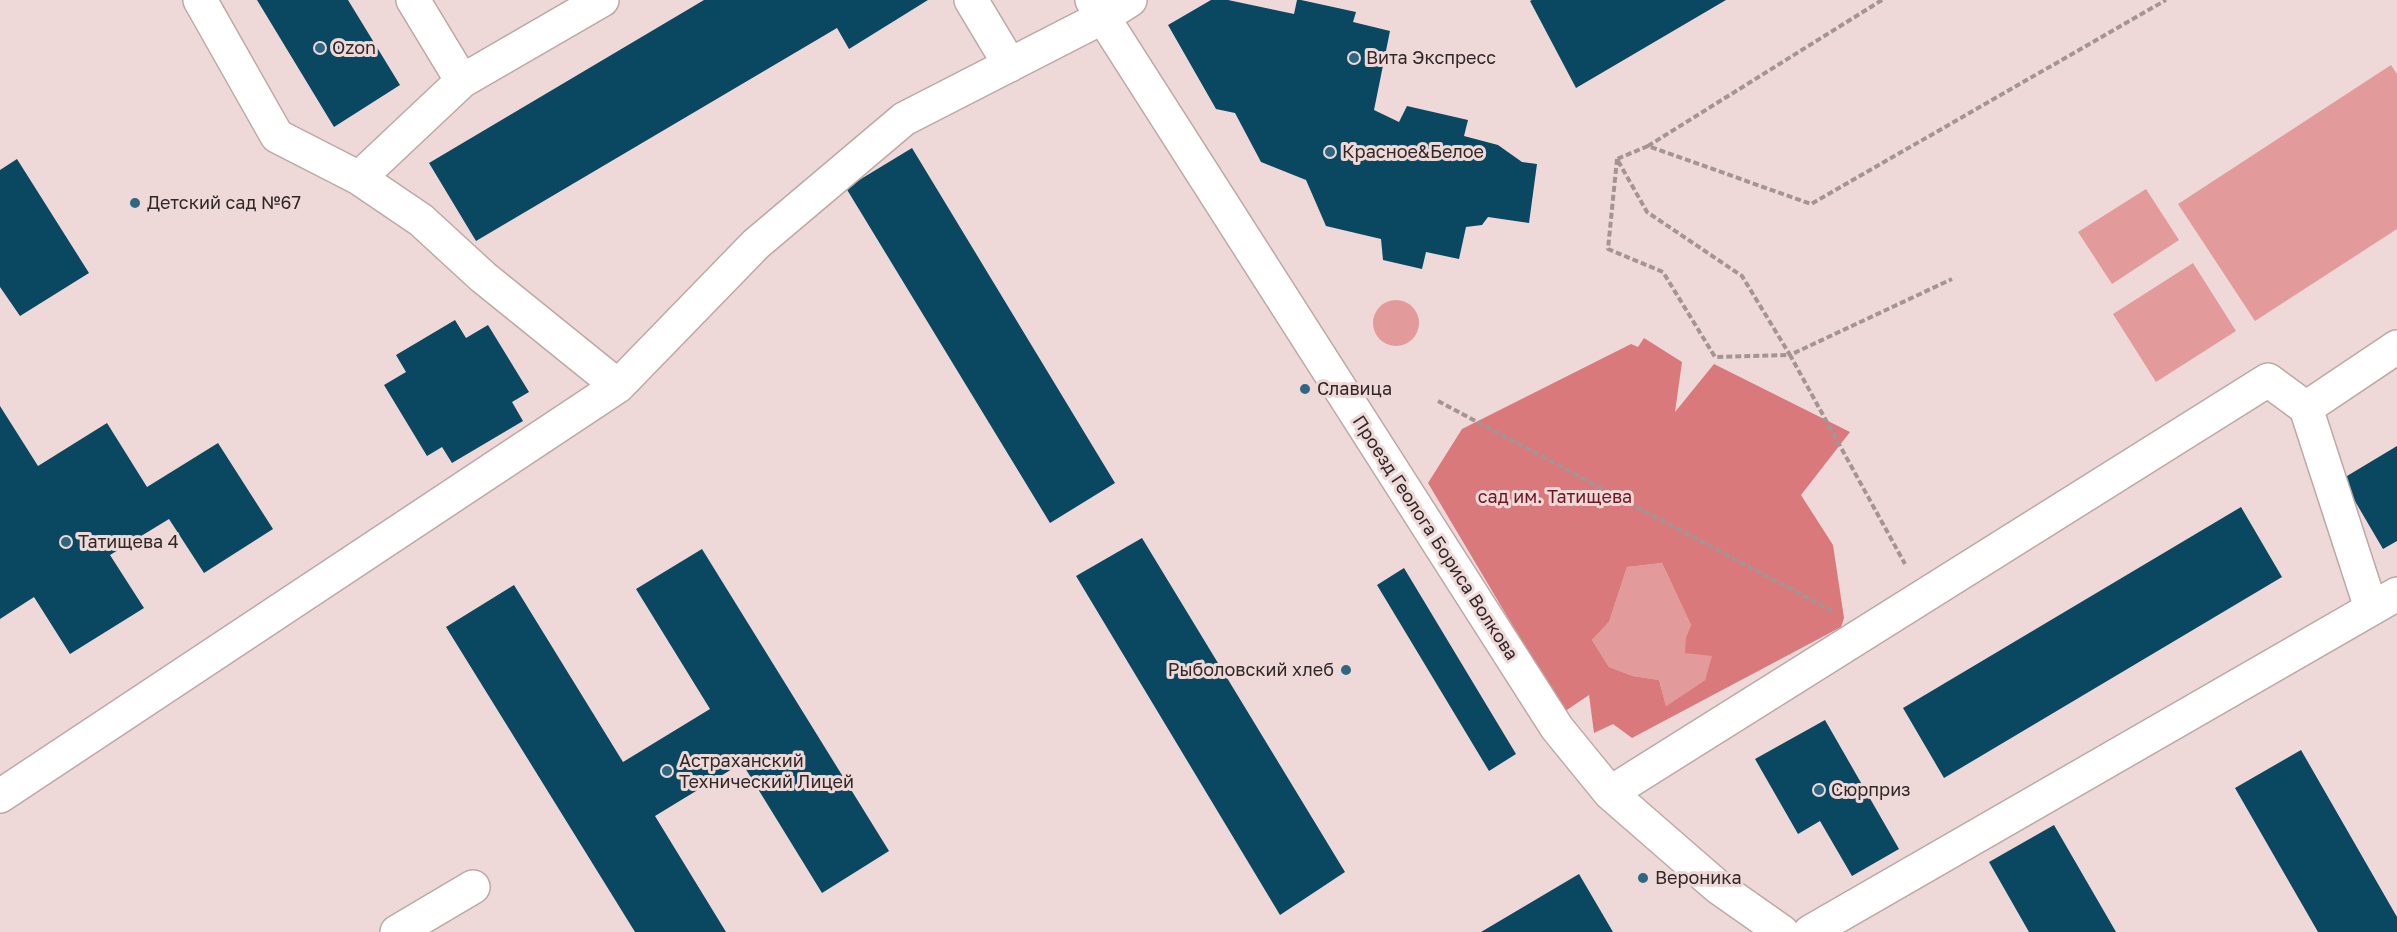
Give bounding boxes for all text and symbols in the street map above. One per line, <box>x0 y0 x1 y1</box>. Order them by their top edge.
place label: Ozon <box>332 37 376 59</box>
marker: Ozon <box>313 41 327 55</box>
place label: Вита Экспресс <box>1366 47 1496 69</box>
marker: Вита Экспресс <box>1347 51 1361 65</box>
place label: Красное&Белое <box>1342 141 1484 163</box>
marker: Красное&Белое <box>1323 145 1337 159</box>
place label: Детский сад №67 <box>147 192 301 214</box>
marker: Детский сад №67 <box>128 196 142 210</box>
place label: Славица <box>1317 378 1392 400</box>
marker: Славица <box>1298 382 1312 396</box>
street label: Проезд Геолога Бориса Волкова <box>1348 412 1522 664</box>
park label: сад им. Татищева <box>1478 486 1632 508</box>
place label: Татищева 4 <box>78 531 179 553</box>
marker: Татищева 4 <box>59 535 73 549</box>
place label: Рыболовский хлеб <box>1168 659 1334 681</box>
marker: Рыболовский хлеб <box>1339 663 1353 677</box>
place label: Астраханский Технический Лицей <box>679 750 854 792</box>
marker: Астраханский Технический Лицей <box>660 764 674 778</box>
place label: Сюрприз <box>1831 779 1911 801</box>
marker: Сюрприз <box>1812 783 1826 797</box>
place label: Вероника <box>1655 867 1742 889</box>
marker: Вероника <box>1636 871 1650 885</box>

